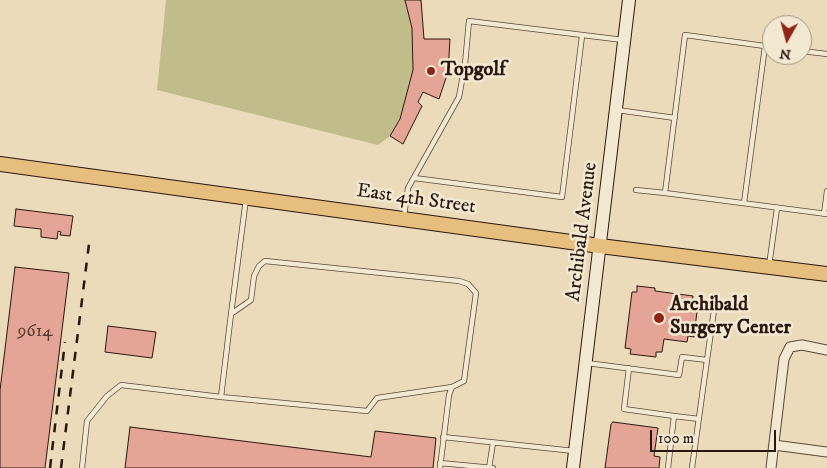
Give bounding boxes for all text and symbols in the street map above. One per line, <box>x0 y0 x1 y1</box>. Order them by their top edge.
north arrow <box>762 15 812 65</box>
text: N <box>778 44 792 64</box>
place label: Topgolf <box>441 59 506 83</box>
marker: Topgolf <box>425 65 437 77</box>
street label: Archibald Avenue <box>563 161 603 303</box>
street label: East 4th Street <box>355 180 477 220</box>
place label: Archibald Surgery Center <box>670 294 791 341</box>
marker: Archibald Surgery Center <box>652 311 666 325</box>
house number: 9614 <box>17 321 53 343</box>
scale bar <box>652 420 778 452</box>
text: 100 m <box>658 429 694 448</box>

